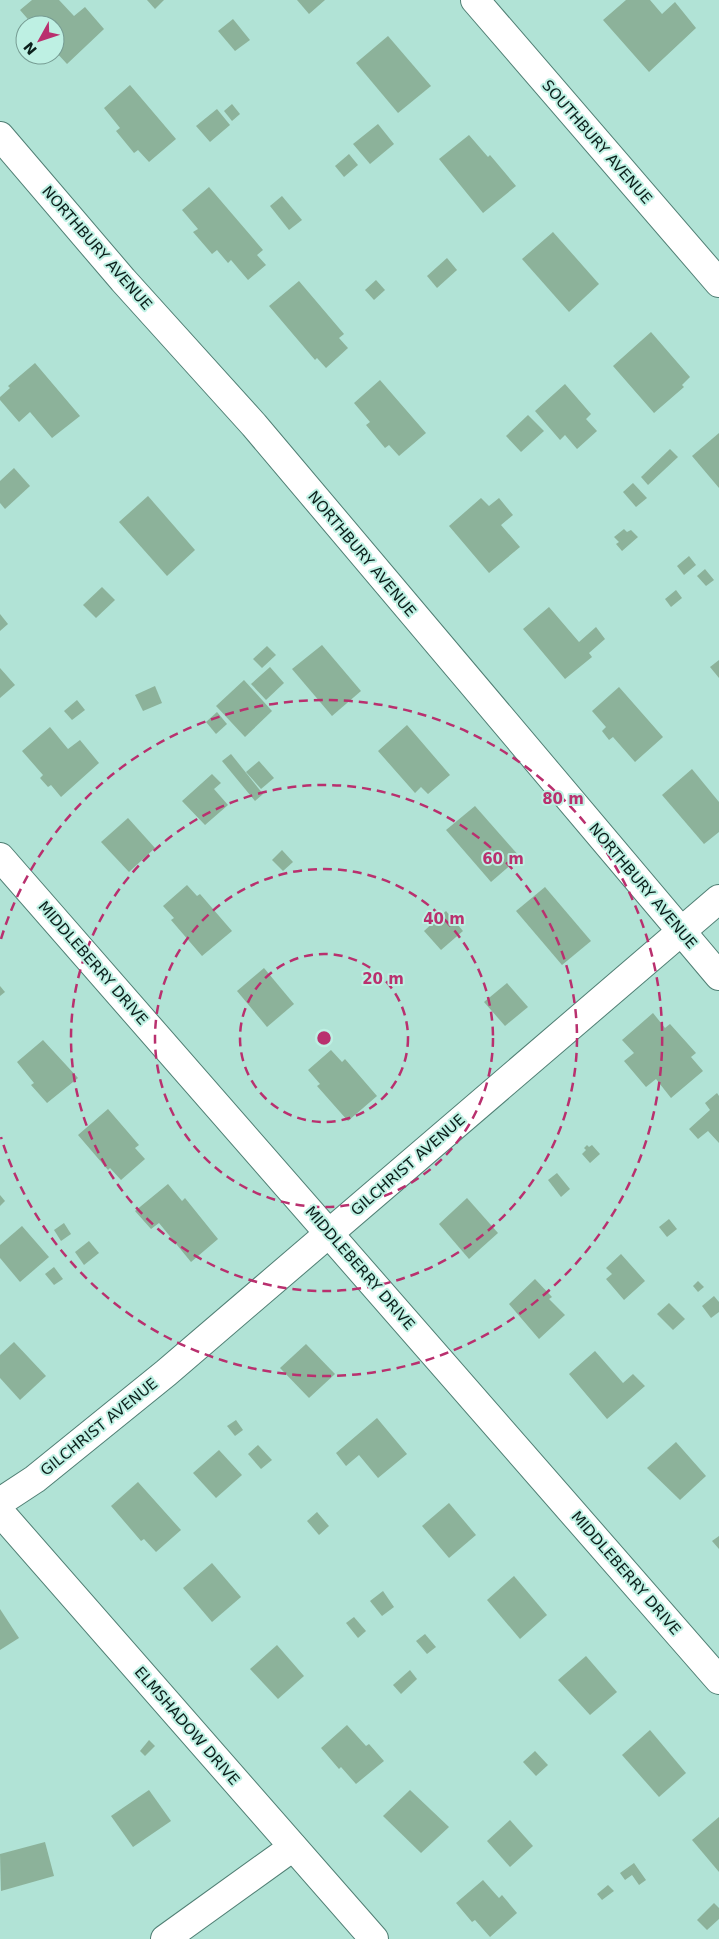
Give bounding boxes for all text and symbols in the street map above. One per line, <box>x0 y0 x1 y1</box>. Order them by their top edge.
north arrow <box>15 15 65 65</box>
text: N <box>20 39 40 58</box>
street label: SOUTHBURY AVENUE <box>538 76 656 208</box>
street label: NORTHBURY AVENUE <box>38 182 156 314</box>
street label: NORTHBURY AVENUE <box>304 488 420 620</box>
text: 80 m <box>542 790 584 808</box>
street label: NORTHBURY AVENUE <box>585 820 701 952</box>
text: 60 m <box>482 850 524 868</box>
street label: MIDDLEBERRY DRIVE <box>34 897 152 1029</box>
text: 40 m <box>423 910 465 928</box>
text: 20 m <box>362 970 404 988</box>
centre of rings <box>315 1029 333 1047</box>
street label: GILCHRIST AVENUE <box>347 1111 469 1219</box>
street label: MIDDLEBERRY DRIVE <box>301 1202 419 1334</box>
street label: GILCHRIST AVENUE <box>37 1374 161 1480</box>
street label: MIDDLEBERRY DRIVE <box>567 1507 685 1639</box>
street label: ELMSHADOW DRIVE <box>131 1663 243 1789</box>

